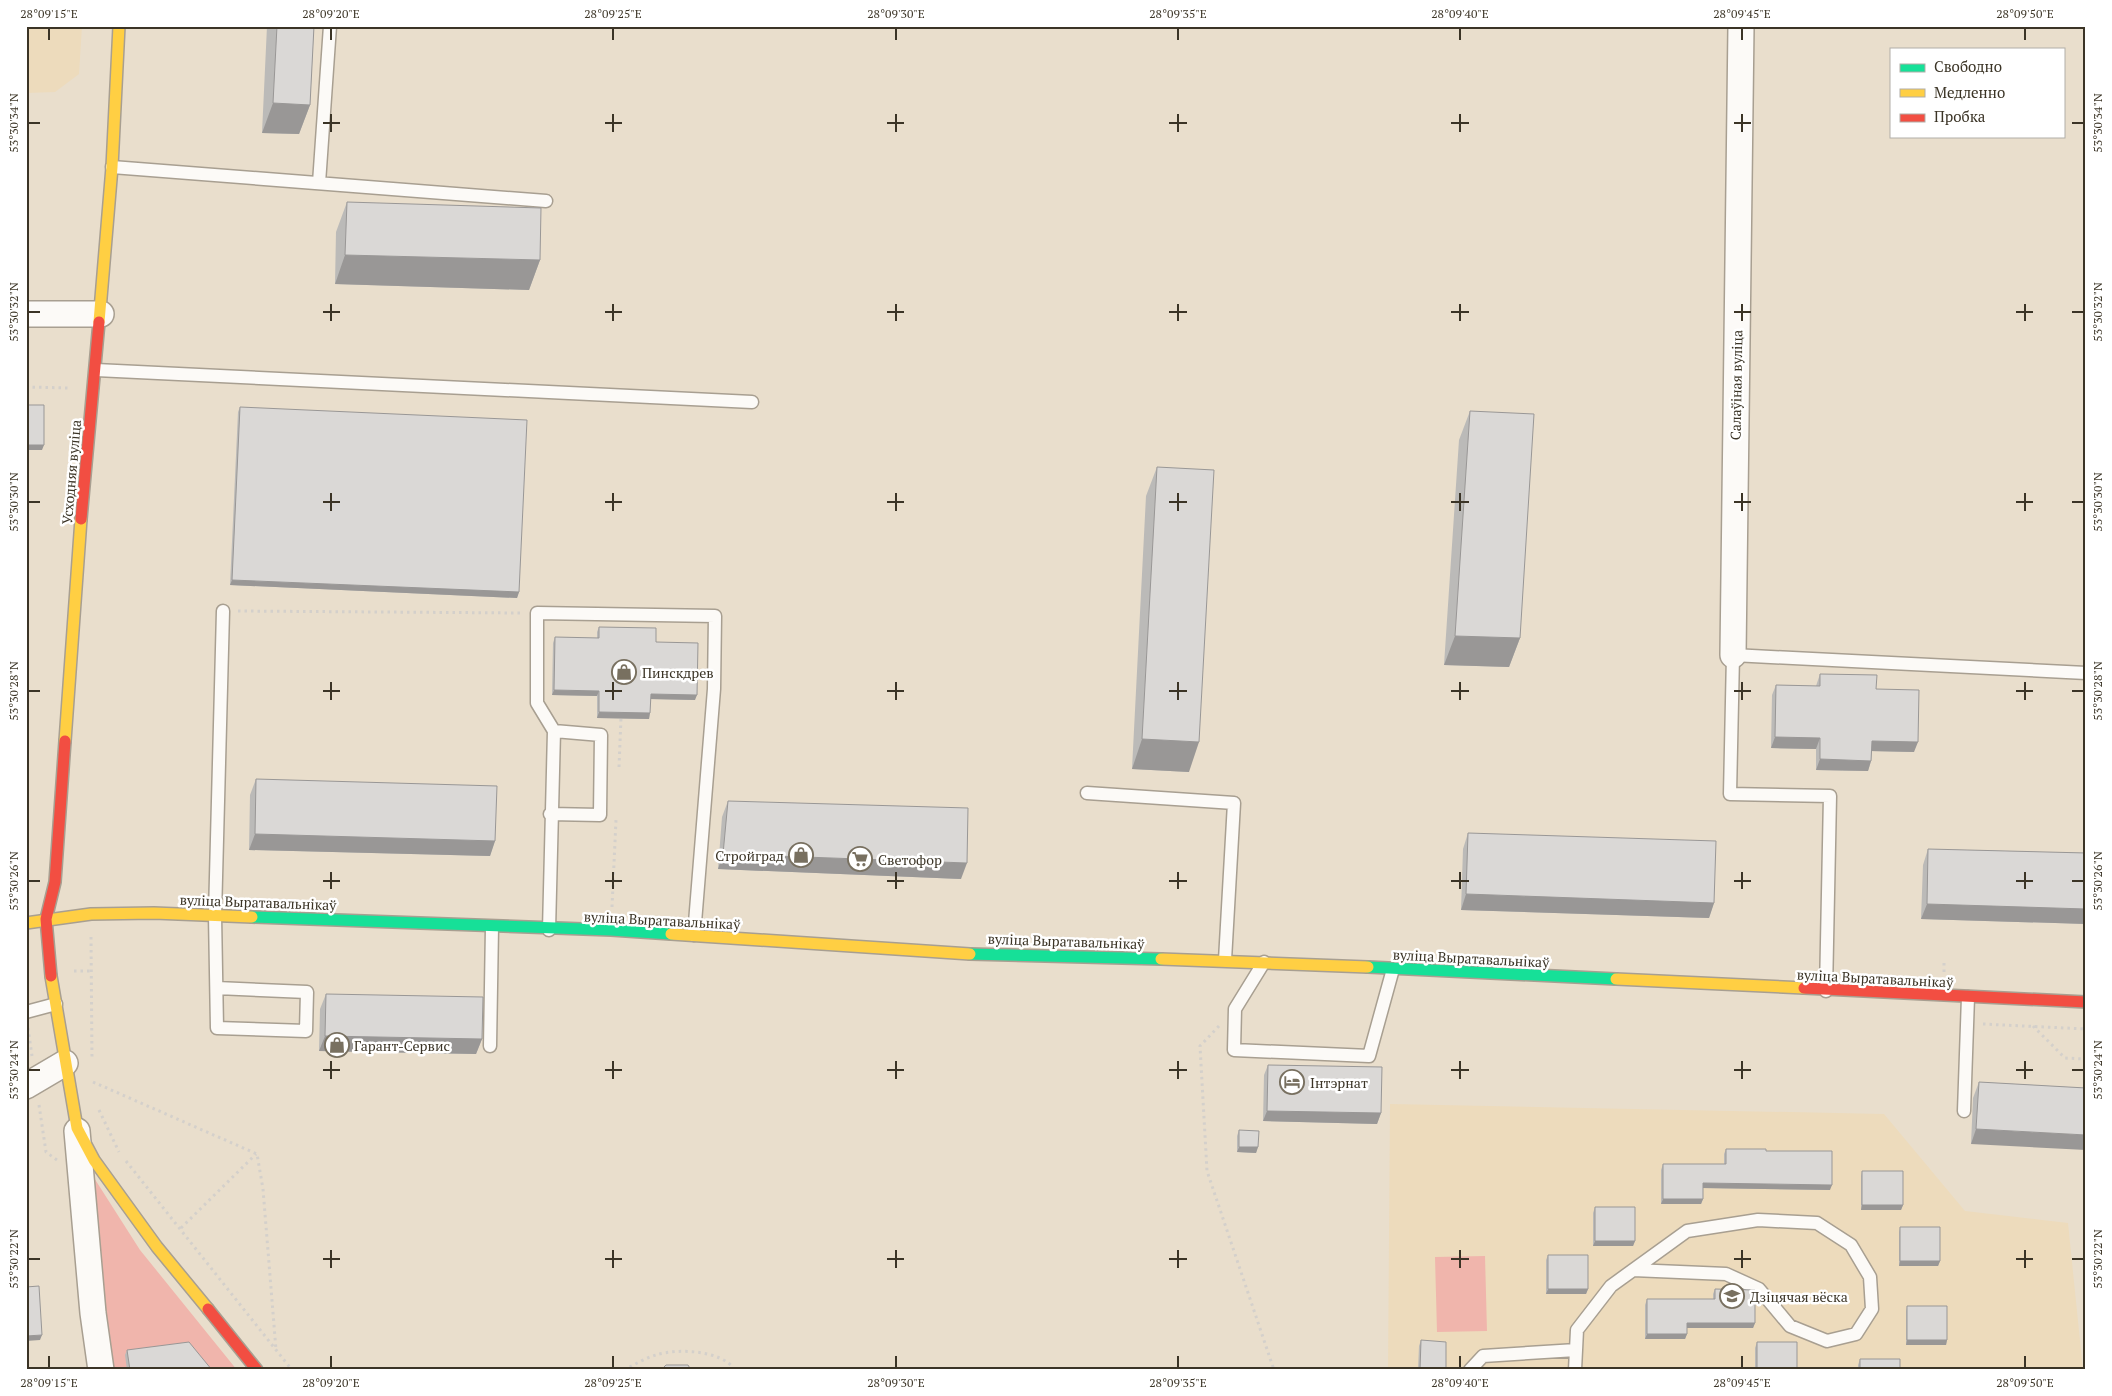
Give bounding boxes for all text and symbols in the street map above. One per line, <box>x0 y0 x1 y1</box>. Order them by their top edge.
text: 28°09'15"E <box>20 6 78 21</box>
text: 28°09'20"E <box>302 6 360 21</box>
text: 28°09'25"E <box>584 6 642 21</box>
text: 28°09'30"E <box>867 6 925 21</box>
text: 28°09'35"E <box>1149 6 1207 21</box>
text: 28°09'40"E <box>1431 6 1489 21</box>
text: 28°09'45"E <box>1713 6 1771 21</box>
text: 28°09'50"E <box>1996 6 2054 21</box>
legend <box>1890 48 2064 138</box>
text: Свободно <box>1934 56 2002 76</box>
text: Медленно <box>1934 82 2005 102</box>
text: 53°30'34"N <box>6 93 21 153</box>
text: 53°30'34"N <box>2090 93 2105 153</box>
text: Пробка <box>1934 106 1986 126</box>
text: 53°30'32"N <box>6 282 21 342</box>
text: 53°30'32"N <box>2090 282 2105 342</box>
street label: Салаўіная вуліца <box>1726 330 1746 440</box>
street label: Усходняя вуліца <box>57 419 85 525</box>
text: 53°30'30"N <box>6 472 21 532</box>
text: 53°30'30"N <box>2090 472 2105 532</box>
shop icon: Пинскдрев <box>611 659 637 685</box>
text: 53°30'28"N <box>6 661 21 721</box>
text: 53°30'28"N <box>2090 661 2105 721</box>
place label: Пинскдрев <box>642 663 714 682</box>
shop icon: Стройград <box>788 842 814 868</box>
place label: Стройград <box>715 846 784 865</box>
supermarket icon: Светофор <box>847 846 873 872</box>
place label: Светофор <box>878 850 942 869</box>
text: 53°30'26"N <box>6 851 21 911</box>
text: 53°30'26"N <box>2090 851 2105 911</box>
street label: вуліца Выратавальнікаў <box>179 890 338 914</box>
street label: вуліца Выратавальнікаў <box>583 906 742 934</box>
street label: вуліца Выратавальнікаў <box>987 929 1146 953</box>
street label: вуліца Выратавальнікаў <box>1392 944 1551 972</box>
street label: вуліца Выратавальнікаў <box>1796 964 1955 992</box>
shop icon: Гарант-Сервис <box>324 1032 350 1058</box>
place label: Гарант-Сервис <box>354 1036 450 1055</box>
text: 53°30'24"N <box>6 1040 21 1100</box>
text: 53°30'24"N <box>2090 1040 2105 1100</box>
hotel icon: Інтэрнат <box>1279 1069 1305 1095</box>
place label: Інтэрнат <box>1310 1073 1368 1092</box>
text: 53°30'22"N <box>6 1229 21 1289</box>
text: 53°30'22"N <box>2090 1229 2105 1289</box>
school or university icon: Дзіцячая вёска <box>1719 1283 1745 1309</box>
place label: Дзіцячая вёска <box>1750 1287 1848 1306</box>
text: 28°09'15"E <box>20 1375 78 1390</box>
text: 28°09'20"E <box>302 1375 360 1390</box>
text: 28°09'25"E <box>584 1375 642 1390</box>
text: 28°09'30"E <box>867 1375 925 1390</box>
text: 28°09'35"E <box>1149 1375 1207 1390</box>
text: 28°09'40"E <box>1431 1375 1489 1390</box>
text: 28°09'45"E <box>1713 1375 1771 1390</box>
text: 28°09'50"E <box>1996 1375 2054 1390</box>

